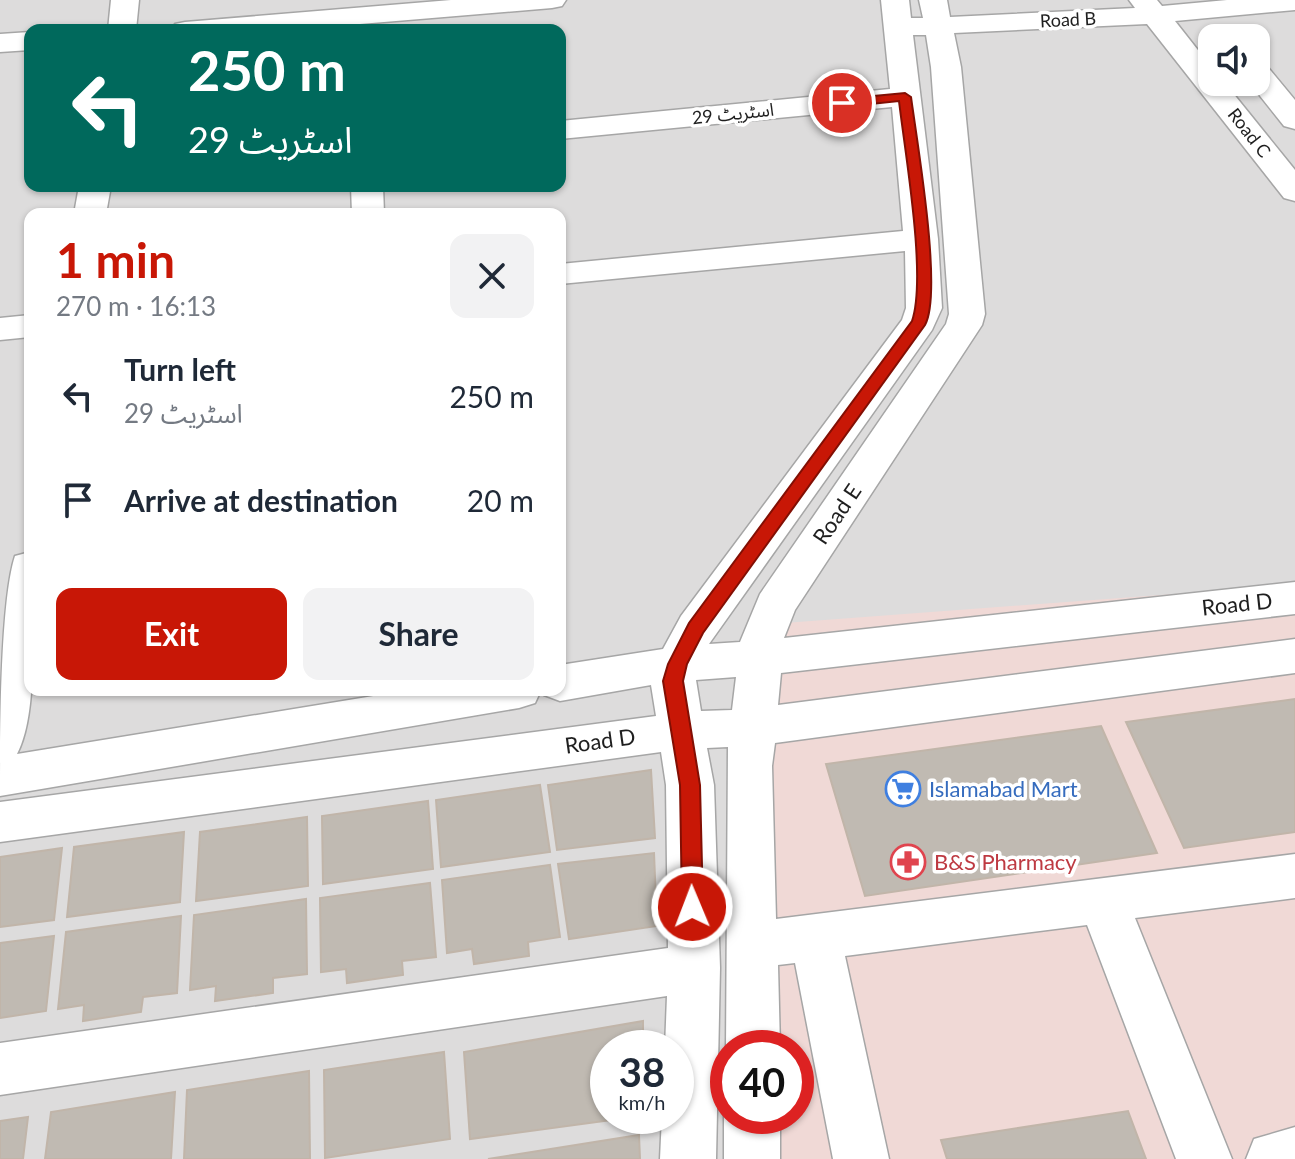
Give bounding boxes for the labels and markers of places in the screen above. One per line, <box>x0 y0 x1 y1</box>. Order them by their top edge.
pin <box>808 69 876 137</box>
supermarket icon: Islamabad Mart <box>884 770 922 808</box>
place label: Islamabad Mart <box>929 775 1078 802</box>
pharmacy icon: B&S Pharmacy <box>889 843 927 881</box>
place label: B&S Pharmacy <box>934 848 1077 875</box>

